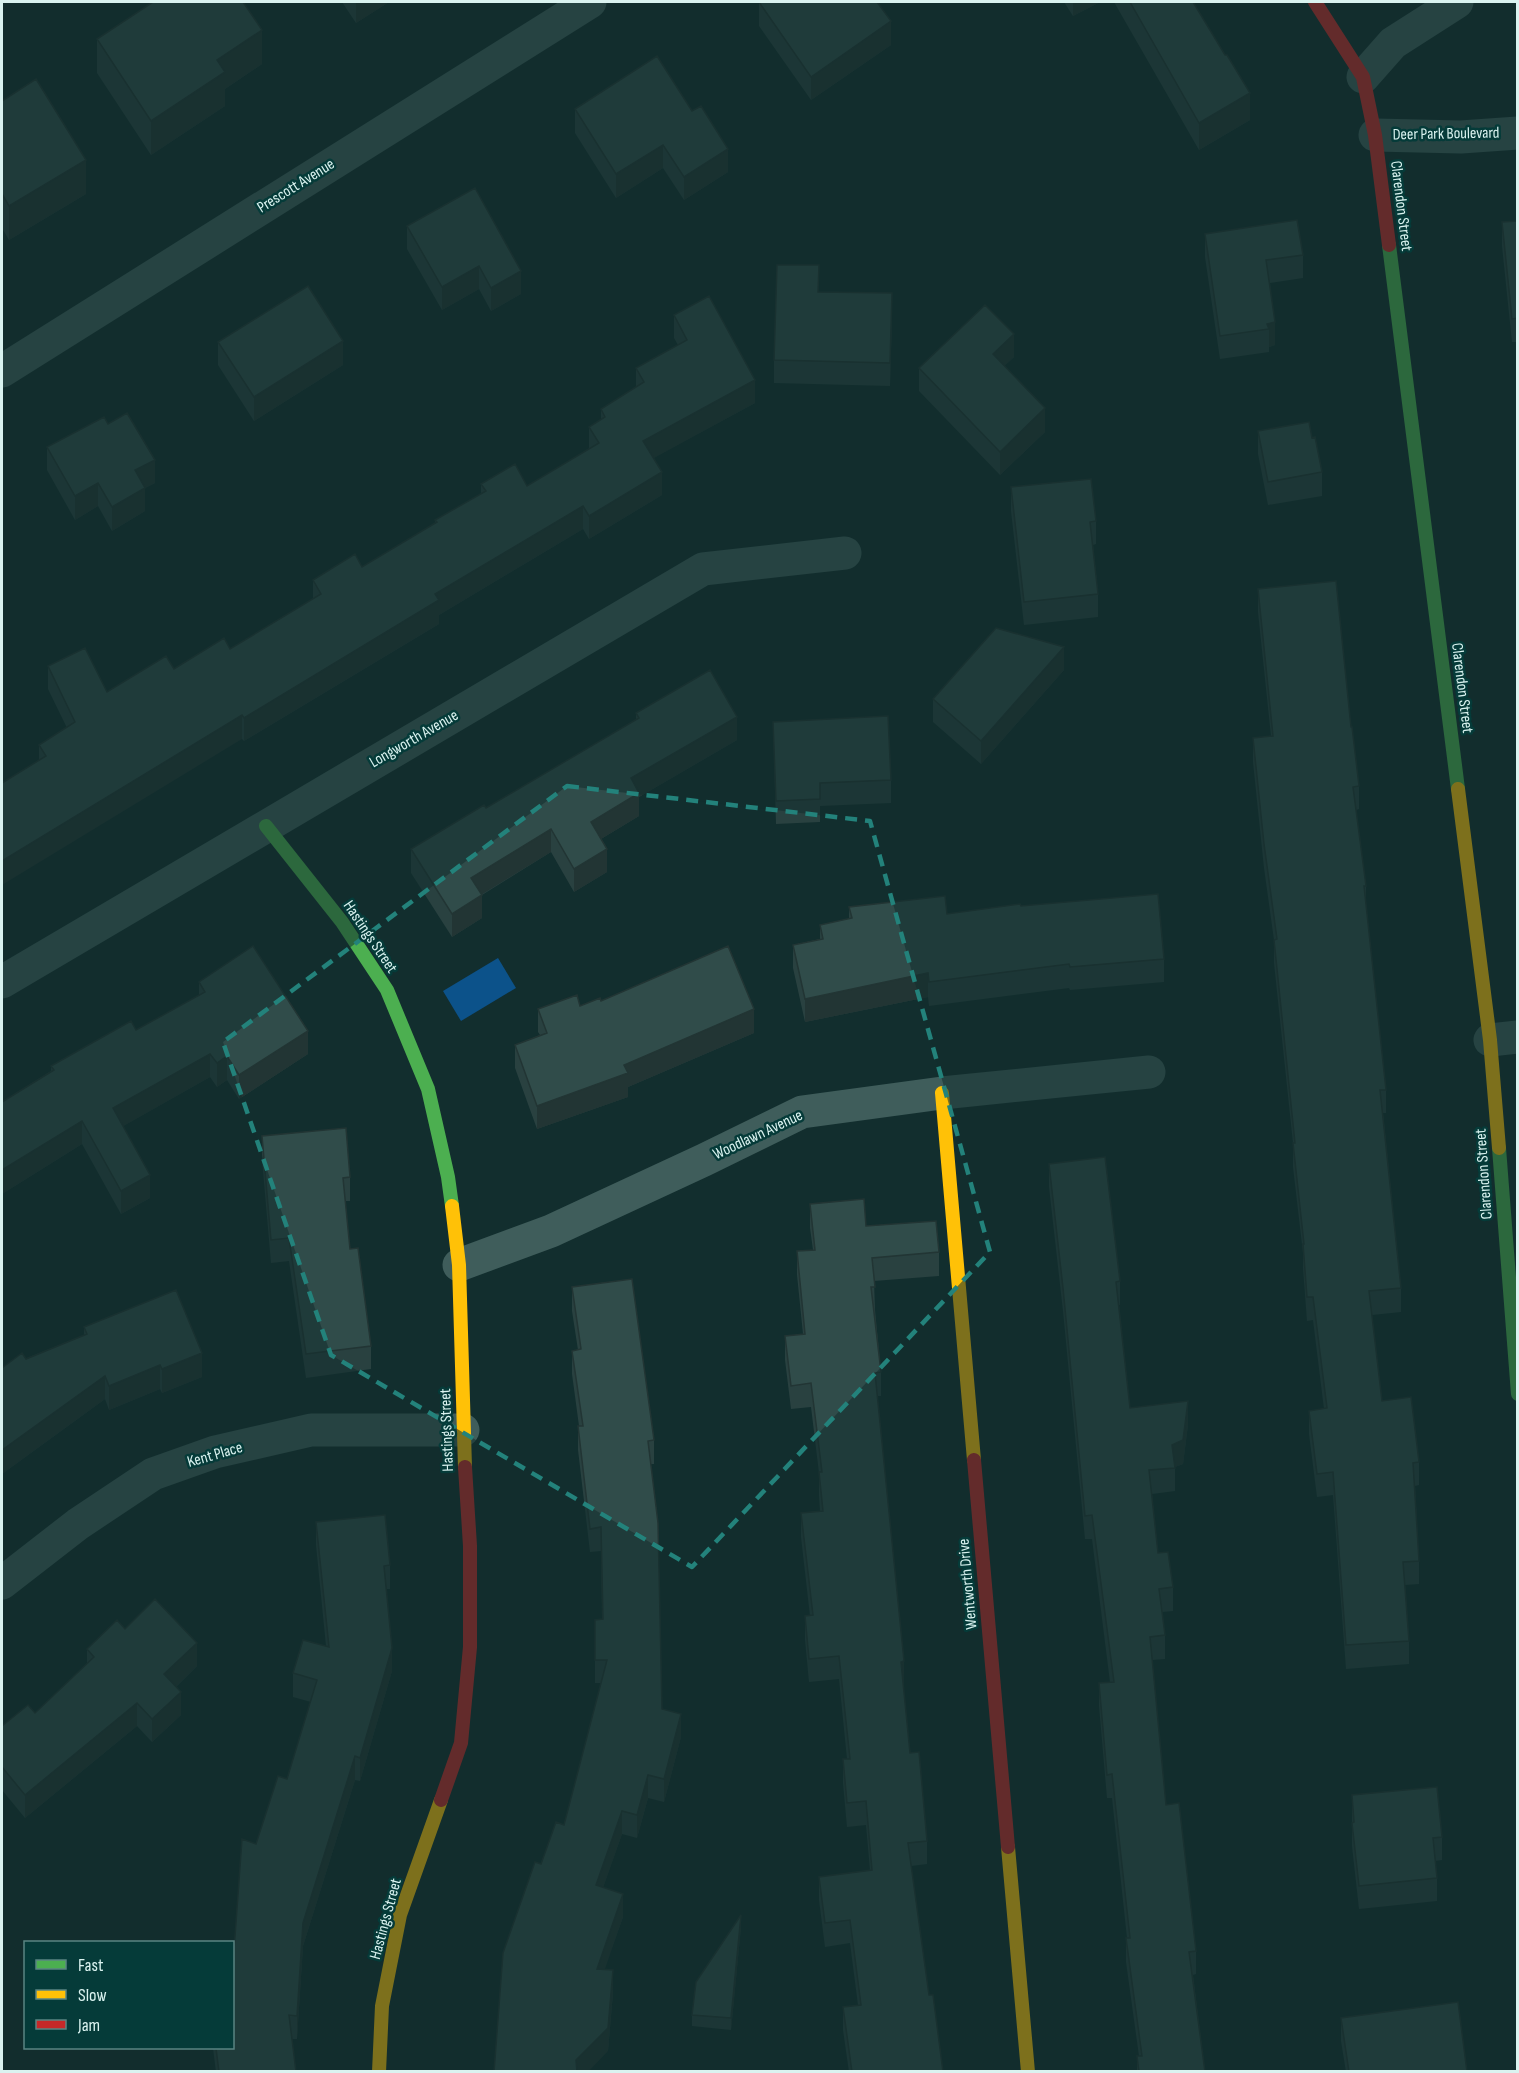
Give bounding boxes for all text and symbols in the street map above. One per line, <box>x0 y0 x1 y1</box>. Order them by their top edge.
street label: Deer Park Boulevard <box>1392 124 1500 144</box>
street label: Prescott Avenue <box>254 155 338 217</box>
street label: Clarendon Street <box>1386 160 1416 252</box>
street label: Clarendon Street <box>1447 642 1477 734</box>
street label: Longworth Avenue <box>366 706 462 772</box>
street label: Hastings Street <box>339 897 401 977</box>
street label: Woodlawn Avenue <box>710 1106 806 1164</box>
street label: Clarendon Street <box>1471 1128 1497 1220</box>
street label: Hastings Street <box>436 1388 458 1472</box>
street label: Kent Place <box>185 1438 245 1472</box>
street label: Wentworth Drive <box>955 1538 981 1630</box>
street label: Hastings Street <box>366 1876 406 1962</box>
legend <box>24 1941 234 2049</box>
text: Fast <box>78 1955 104 1976</box>
text: Slow <box>78 1985 107 2006</box>
text: Jam <box>77 2015 100 2036</box>

